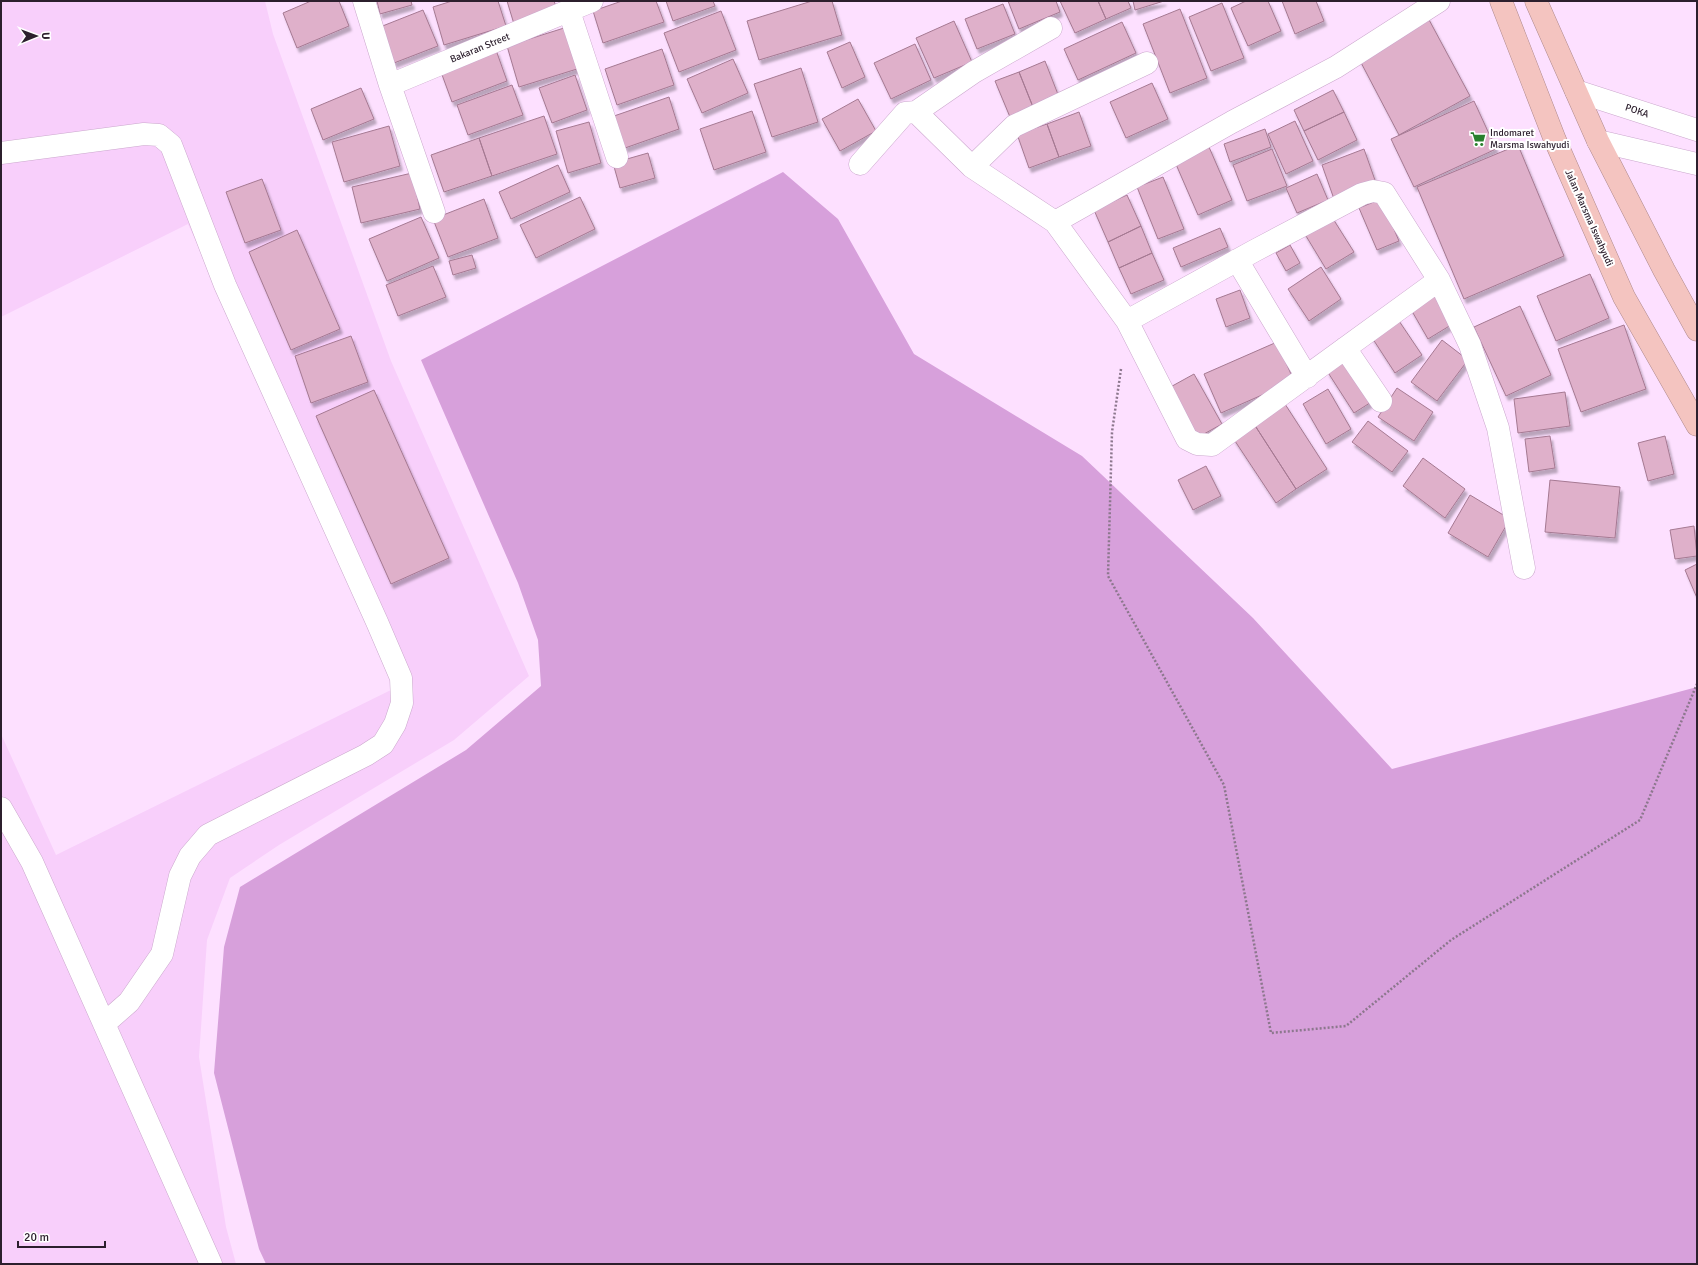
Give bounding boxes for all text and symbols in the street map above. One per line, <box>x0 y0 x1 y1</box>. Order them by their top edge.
north arrow <box>16 16 56 56</box>
street label: Bakaran Street <box>448 30 512 65</box>
text: U <box>39 32 52 40</box>
street label: POKA <box>1624 102 1650 120</box>
place label: Indomaret Marsma Iswahyudi <box>1490 127 1569 151</box>
supermarket icon: Indomaret Marsma Iswahyudi <box>1469 130 1487 148</box>
street label: Jalan Marsma Iswahyudi <box>1562 168 1616 268</box>
scale bar <box>18 1223 105 1249</box>
text: 20 m <box>24 1230 49 1245</box>

